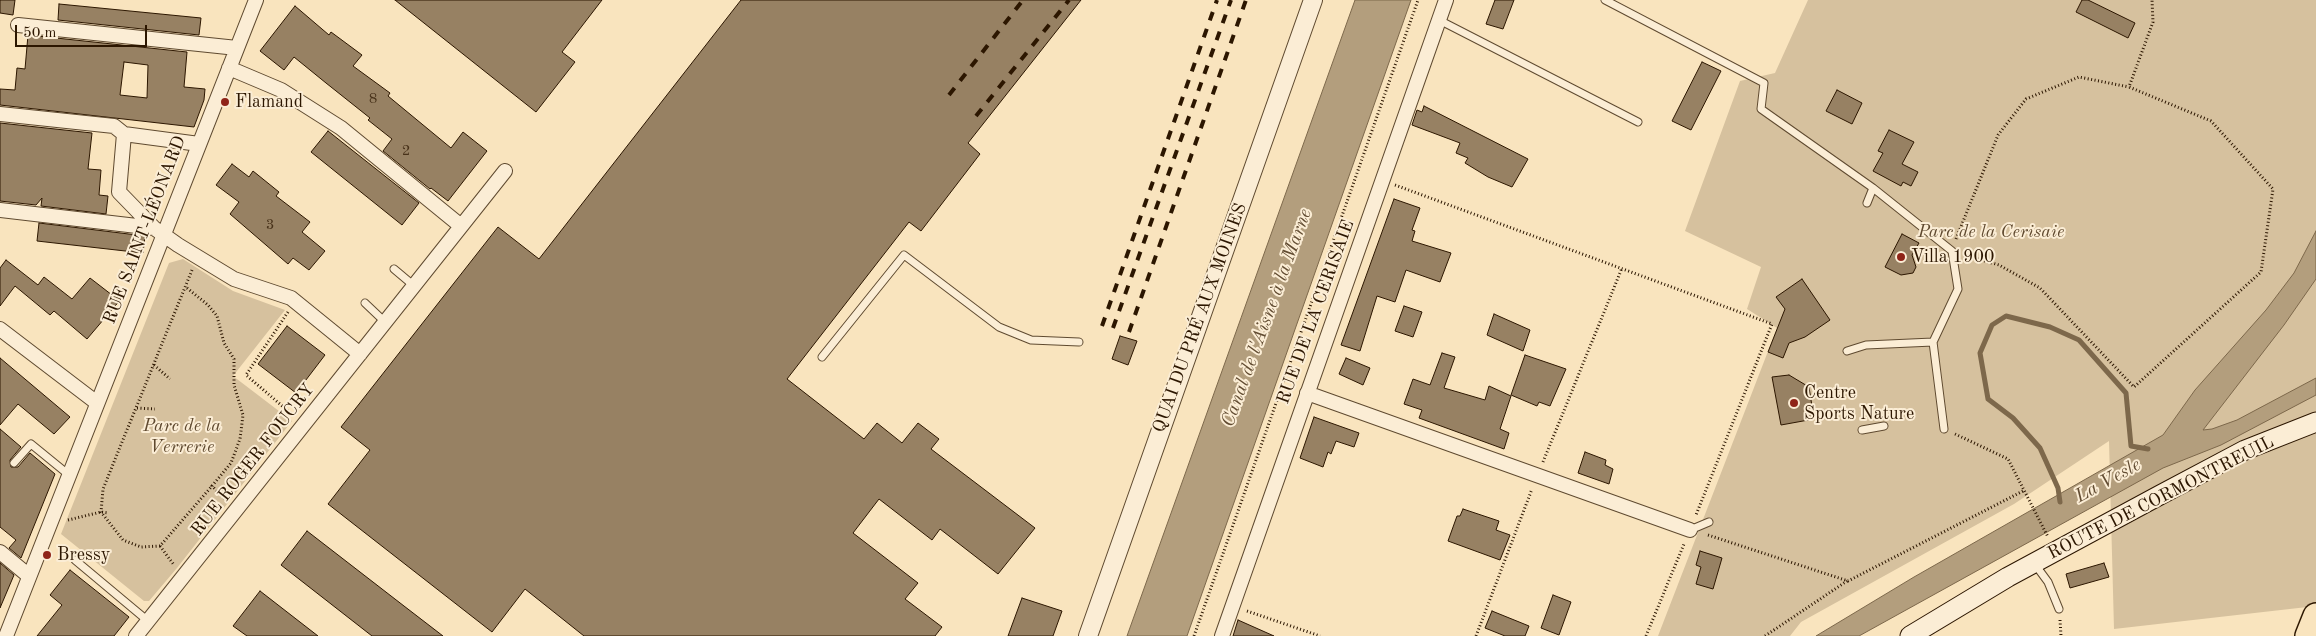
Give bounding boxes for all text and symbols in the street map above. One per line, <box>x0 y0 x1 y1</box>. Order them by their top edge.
scale bar <box>18 15 150 47</box>
text: 50 m <box>23 26 57 41</box>
house number: 8 <box>369 90 377 108</box>
place label: Flamand <box>235 91 303 113</box>
marker: Flamand <box>219 96 231 108</box>
street label: RUE SAINT-LÉONARD <box>99 133 191 327</box>
house number: 2 <box>402 142 410 160</box>
street label: QUAI DU PRÉ AUX MOINES <box>1148 200 1252 436</box>
water label: Canal de l'Aisne à la Marne <box>1217 206 1317 430</box>
house number: 3 <box>266 216 274 234</box>
street label: RUE DE LA CERISAIE <box>1273 217 1359 407</box>
park label: Parc de la Cerisaie <box>1918 221 2064 243</box>
place label: Villa 1900 <box>1911 246 1994 268</box>
marker: Villa 1900 <box>1895 251 1907 263</box>
street label: RUE ROGER FOUCRY <box>187 379 319 541</box>
place label: Centre Sports Nature <box>1804 382 1914 424</box>
marker: Centre Sports Nature <box>1788 397 1800 409</box>
park label: Parc de la Verrerie <box>143 415 221 458</box>
street label: ROUTE DE CORMONTREUIL <box>2044 431 2278 565</box>
water label: La Vesle <box>2071 454 2145 508</box>
place label: Bressy <box>57 544 110 566</box>
marker: Bressy <box>41 549 53 561</box>

